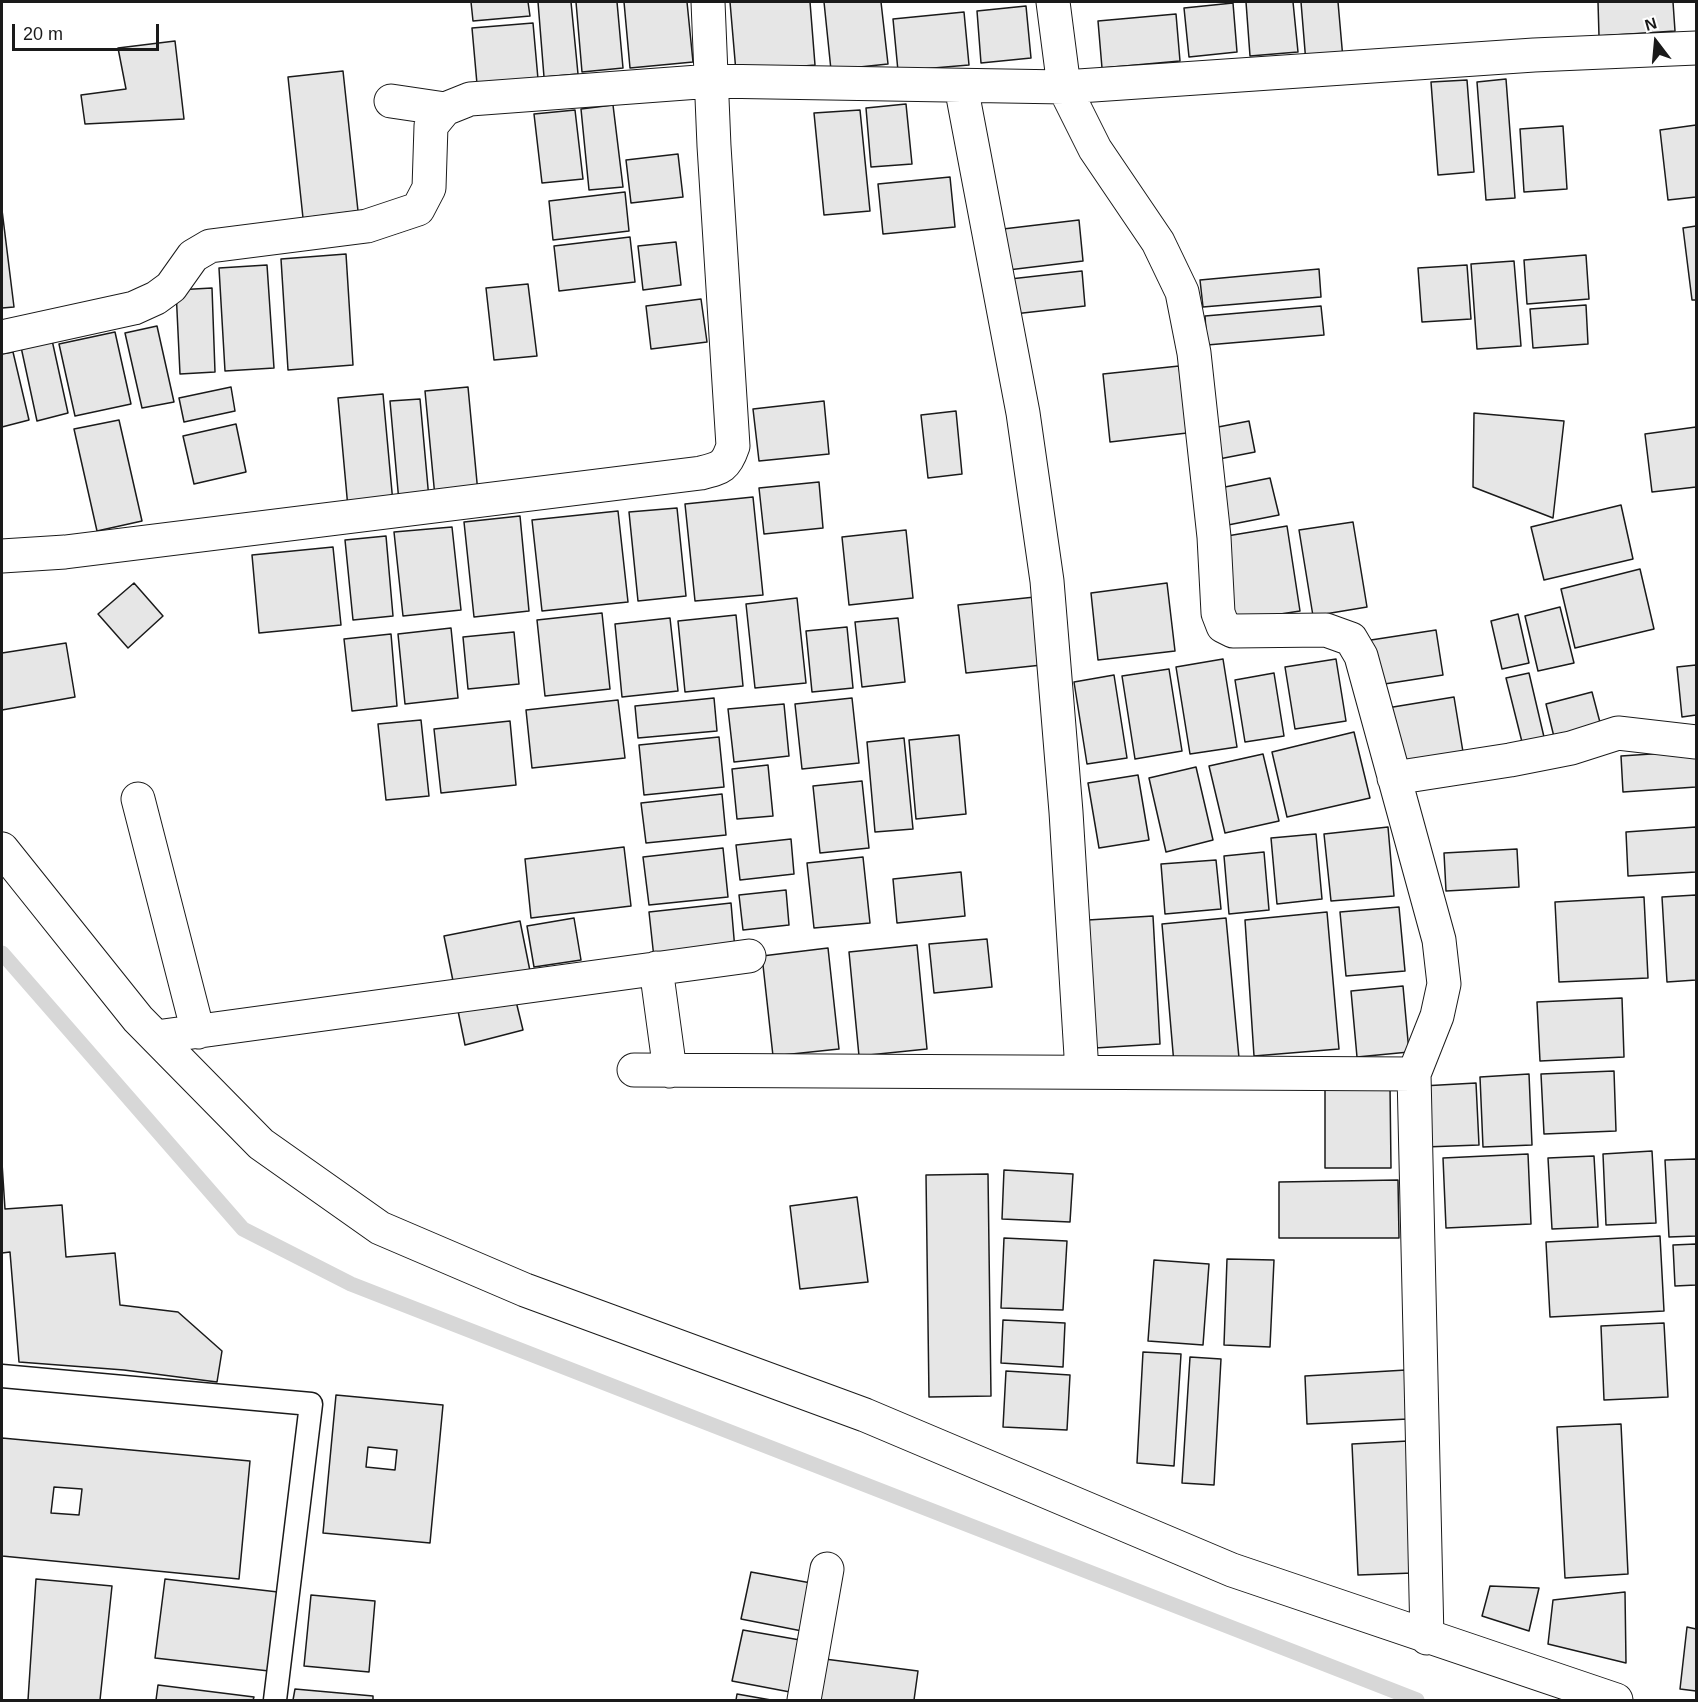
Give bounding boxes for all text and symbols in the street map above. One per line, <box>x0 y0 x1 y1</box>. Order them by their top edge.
scale bar <box>15 12 162 50</box>
north arrow <box>1626 12 1686 72</box>
text: N <box>1643 14 1659 34</box>
text: 20 m <box>23 24 63 44</box>

